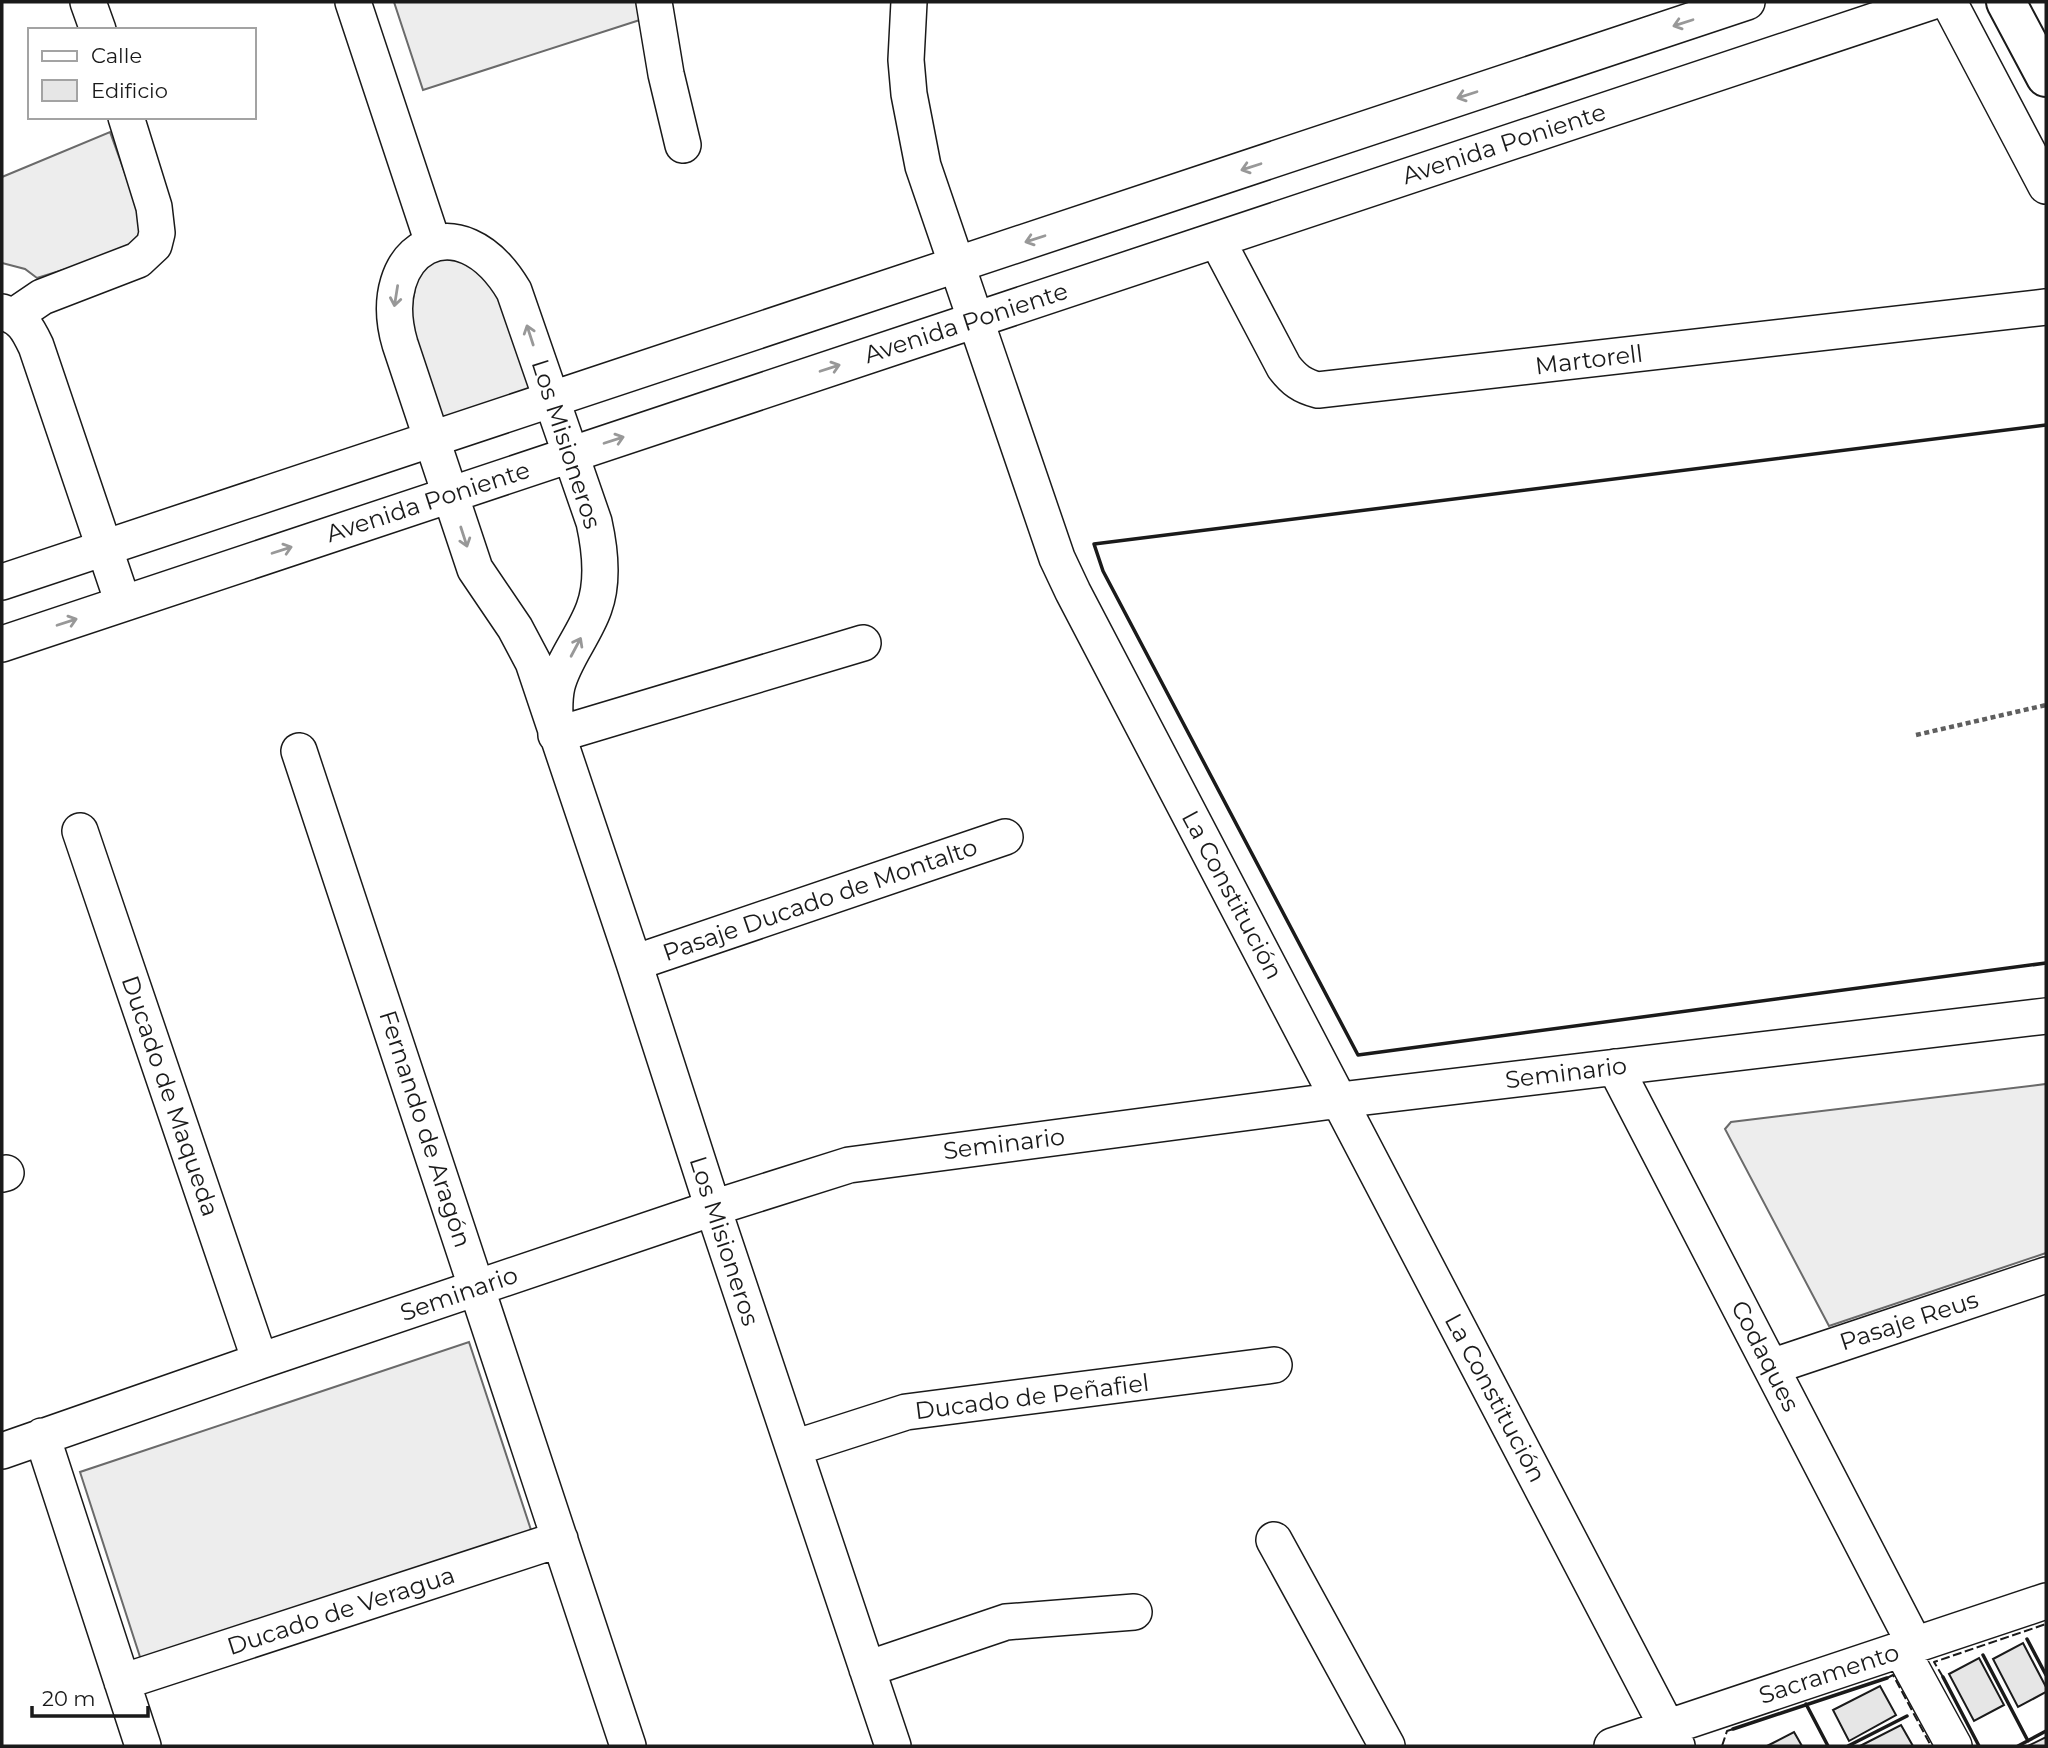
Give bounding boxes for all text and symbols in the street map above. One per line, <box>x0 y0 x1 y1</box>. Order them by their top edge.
one-way arrow <box>1672 18 1694 30</box>
legend <box>28 28 256 119</box>
text: Calle <box>91 43 142 68</box>
text: Edificio <box>91 78 168 103</box>
one-way arrow <box>1456 90 1478 102</box>
street label: Avenida Poniente <box>1398 97 1609 190</box>
one-way arrow <box>1240 161 1262 174</box>
one-way arrow <box>1024 233 1046 246</box>
street label: Avenida Poniente <box>860 276 1071 369</box>
one-way arrow <box>389 284 402 307</box>
one-way arrow <box>523 324 535 346</box>
street label: Martorell <box>1534 339 1644 380</box>
street label: Los Misioneros <box>525 355 608 532</box>
one-way arrow <box>819 361 841 373</box>
one-way arrow <box>603 433 625 445</box>
street label: Avenida Poniente <box>322 455 533 548</box>
one-way arrow <box>459 525 471 547</box>
one-way arrow <box>271 543 293 555</box>
one-way arrow <box>55 615 77 627</box>
one-way arrow <box>569 637 583 658</box>
street label: La Constitución <box>1176 805 1289 984</box>
street label: Pasaje Ducado de Montalto <box>659 832 981 967</box>
street label: Ducado de Maqueda <box>116 972 225 1220</box>
street label: Fernando de Aragón <box>373 1007 478 1251</box>
street label: Seminario <box>1503 1051 1629 1094</box>
street label: Seminario <box>941 1122 1067 1165</box>
street label: Los Misioneros <box>683 1152 766 1329</box>
street label: Seminario <box>396 1260 521 1327</box>
street label: Pasaje Reus <box>1836 1284 1982 1357</box>
street label: Codaques <box>1725 1295 1806 1416</box>
street label: La Constitución <box>1439 1308 1552 1487</box>
street label: Ducado de Peñafiel <box>913 1368 1151 1425</box>
street label: Ducado de Veragua <box>223 1560 458 1661</box>
street label: Sacramento <box>1755 1637 1903 1710</box>
scale bar <box>32 1674 147 1718</box>
text: 20 m <box>42 1686 96 1711</box>

